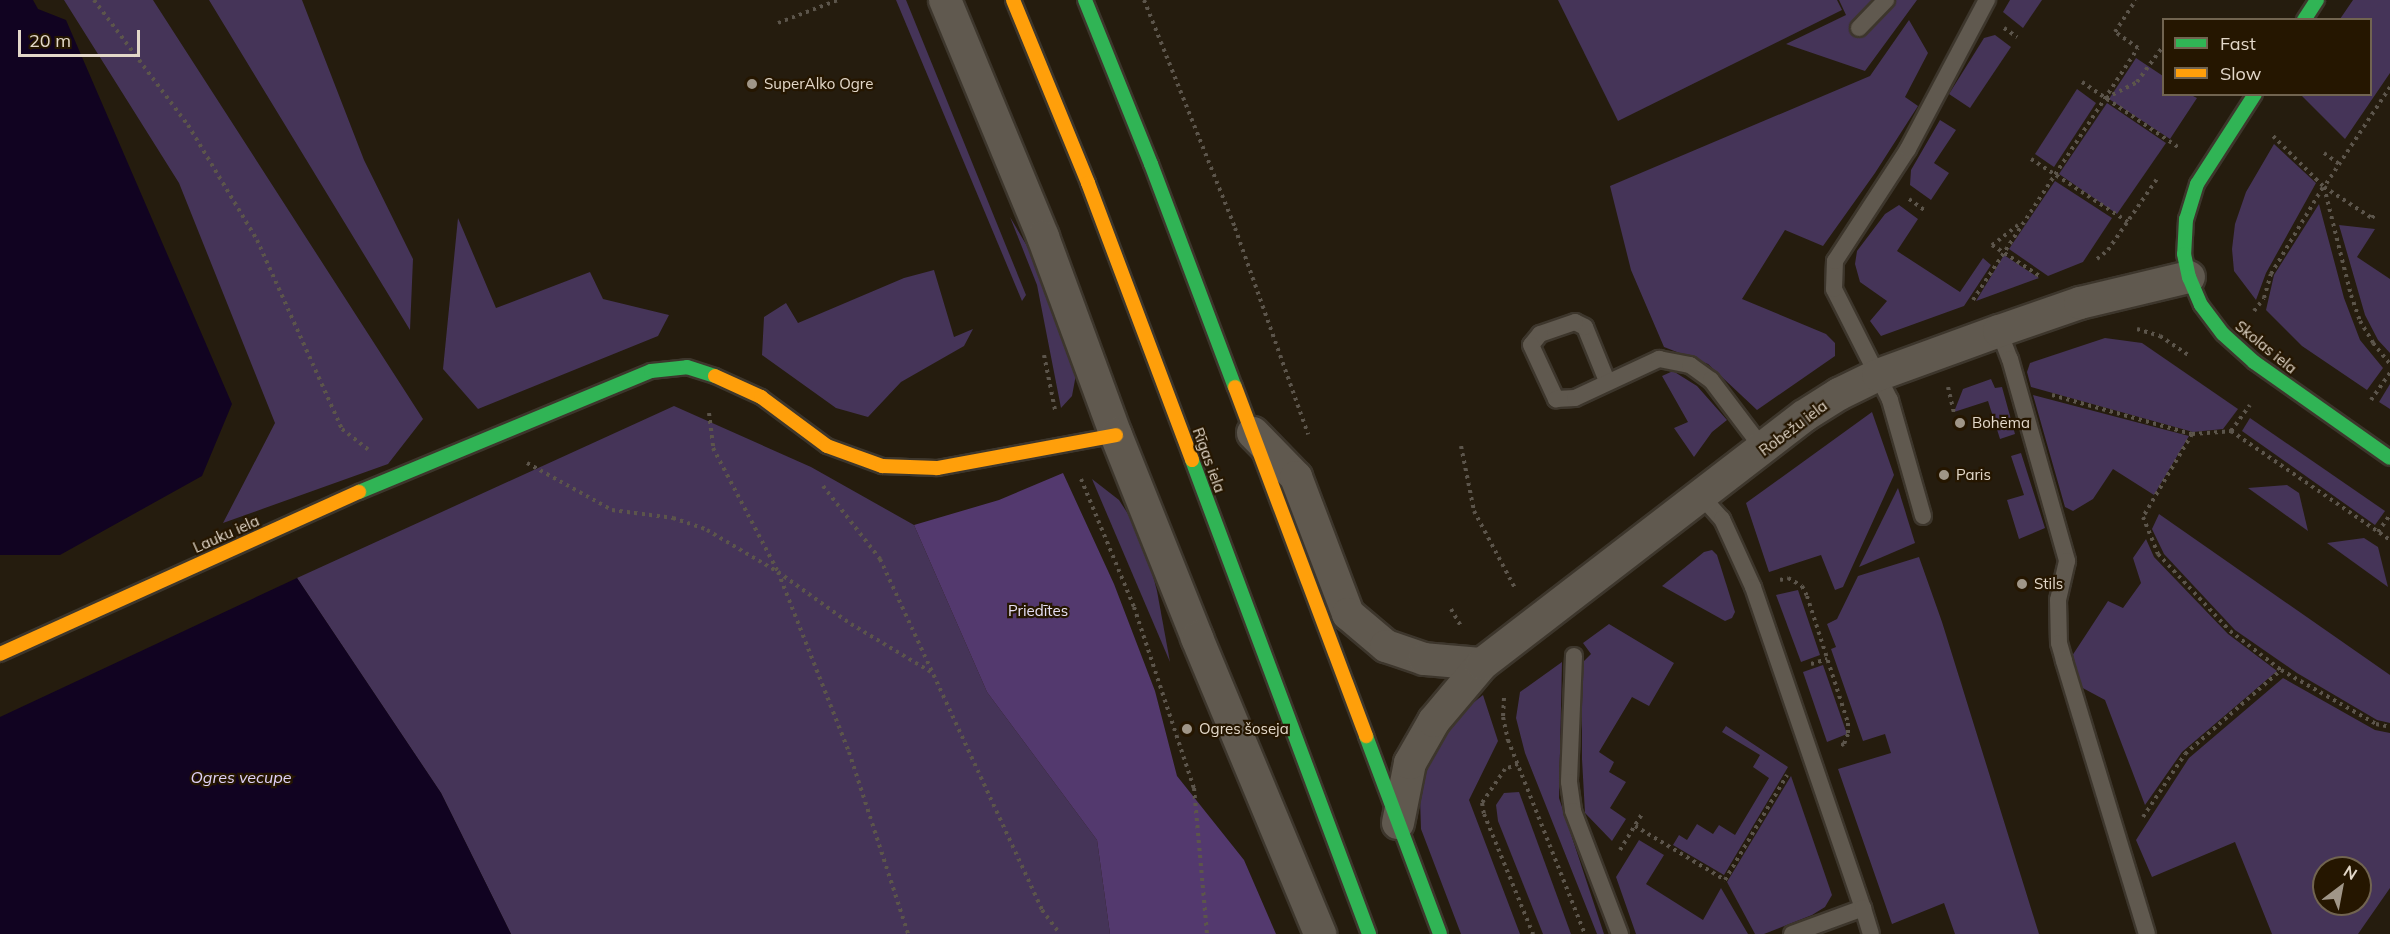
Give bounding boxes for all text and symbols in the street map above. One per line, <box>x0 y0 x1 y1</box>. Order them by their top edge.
scale bar <box>21 18 142 56</box>
legend <box>2162 18 2372 96</box>
text: 20 m <box>29 29 71 52</box>
text: Fast <box>2220 32 2256 55</box>
text: Slow <box>2220 62 2261 85</box>
place label: SuperAlko Ogre <box>764 75 873 93</box>
marker: SuperAlko Ogre <box>745 77 759 91</box>
street label: Skolas iela <box>2232 317 2300 377</box>
street label: Robežu iela <box>1755 397 1831 459</box>
place label: Bohēma <box>1972 414 2030 432</box>
marker: Bohēma <box>1953 416 1967 430</box>
street label: Rīgas iela <box>1189 425 1229 495</box>
place label: Paris <box>1956 466 1991 484</box>
marker: Paris <box>1937 468 1951 482</box>
street label: Lauku iela <box>190 511 262 557</box>
place label: Stils <box>2034 575 2063 593</box>
marker: Stils <box>2015 577 2029 591</box>
park label: Priedītes <box>1008 602 1068 620</box>
place label: Ogres šoseja <box>1199 720 1289 738</box>
marker: Ogres šoseja <box>1180 722 1194 736</box>
water label: Ogres vecupe <box>190 767 292 787</box>
north arrow <box>2312 856 2372 916</box>
text: N <box>2340 861 2361 884</box>

